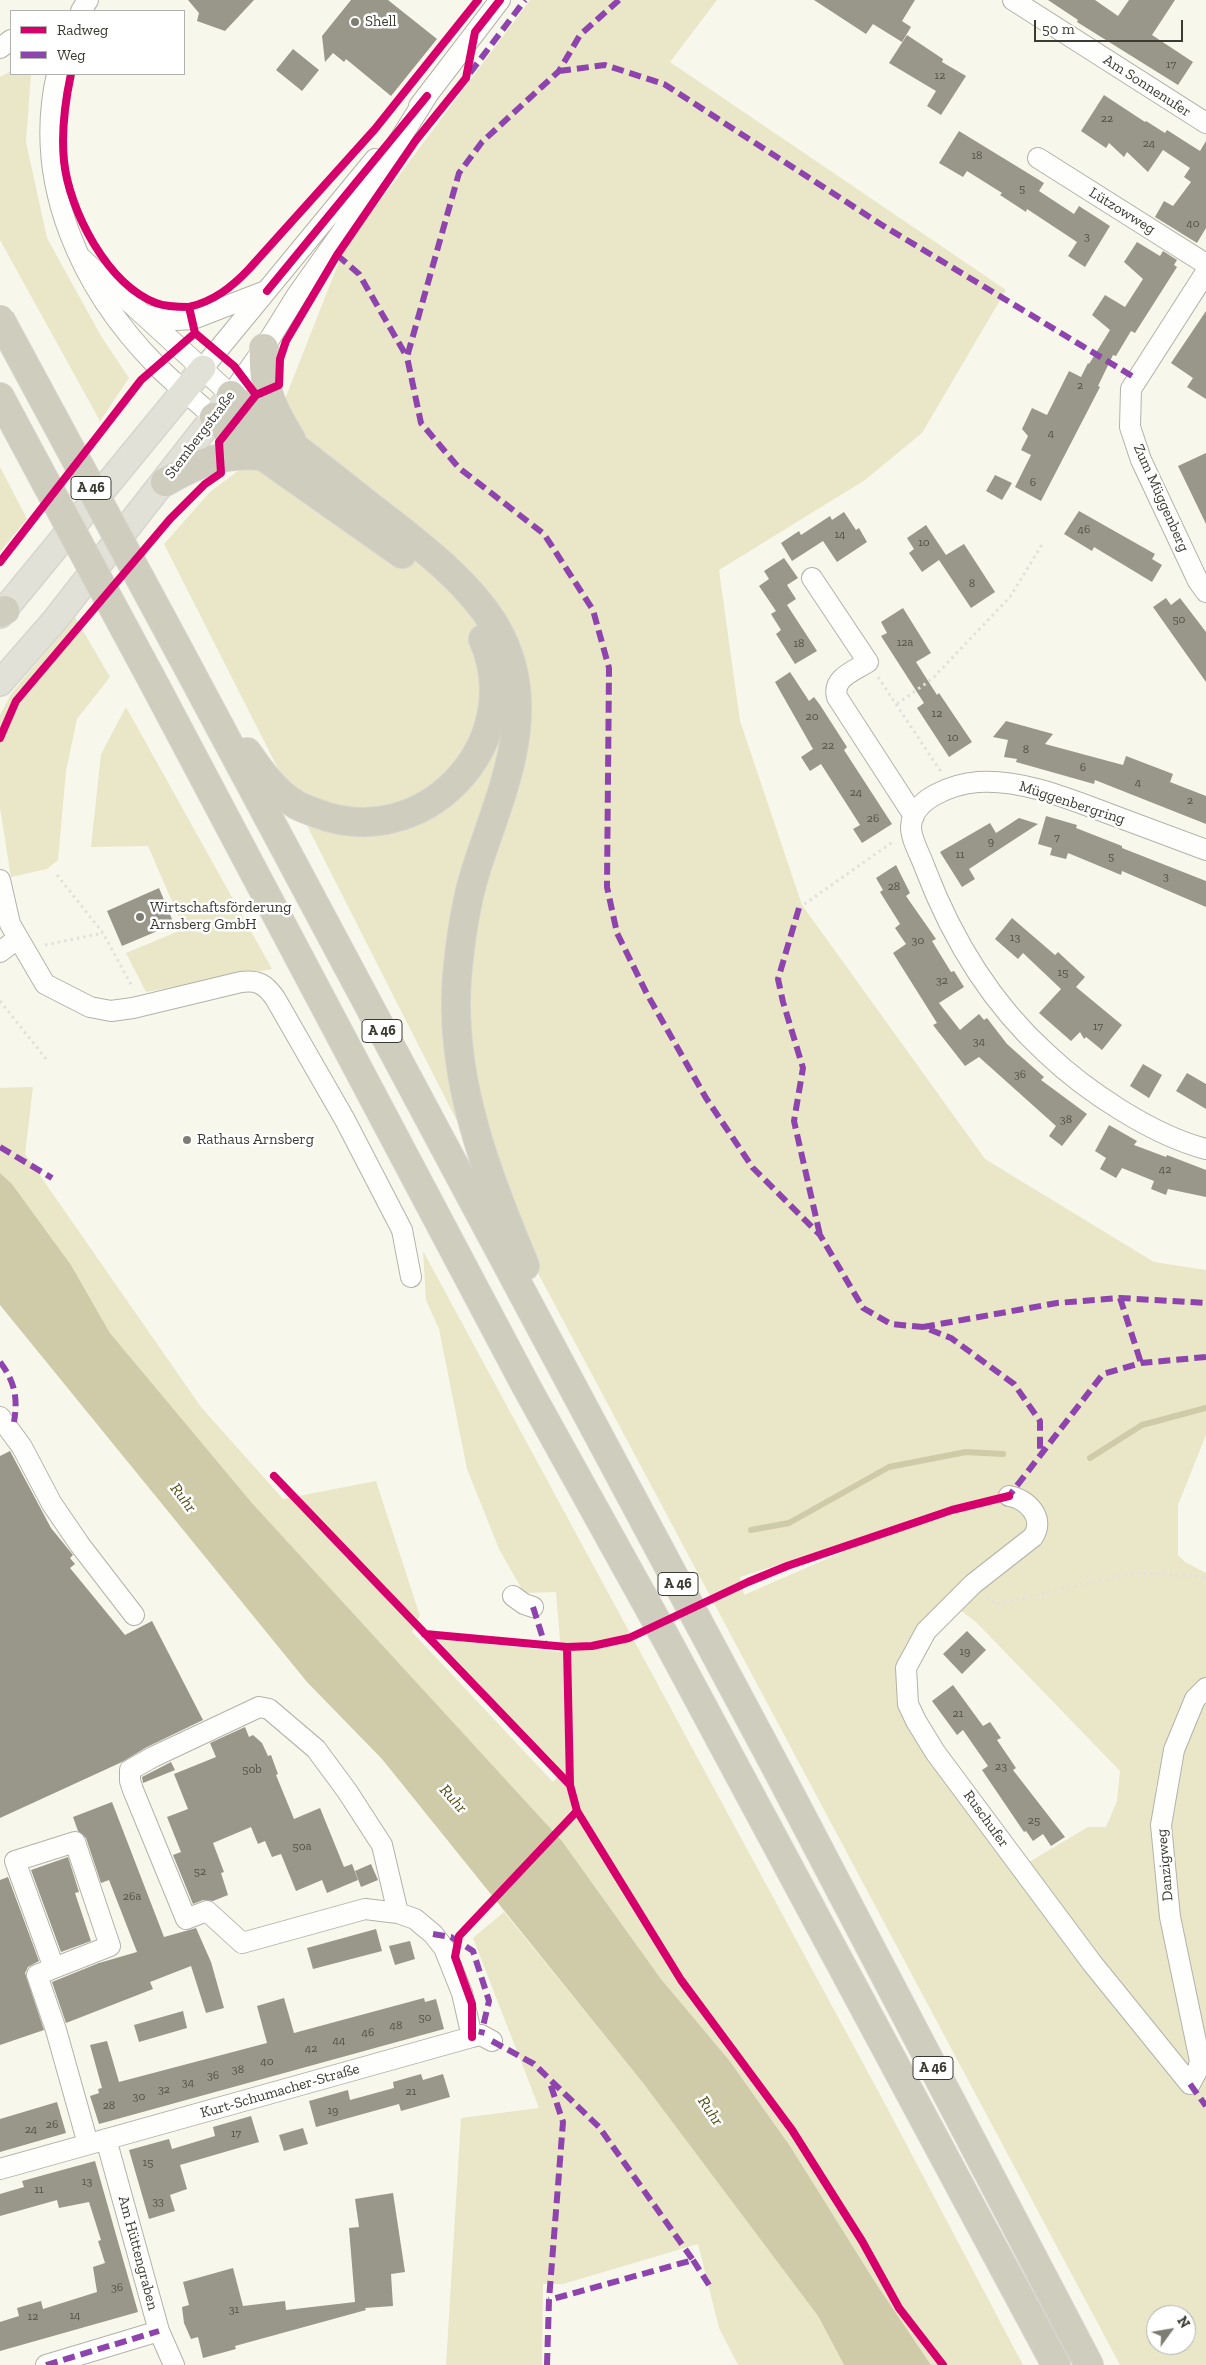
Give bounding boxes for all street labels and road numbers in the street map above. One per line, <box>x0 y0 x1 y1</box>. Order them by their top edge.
street label: Am Sonnenufer <box>1100 51 1194 121</box>
street label: Lützowweg <box>1086 184 1158 238</box>
street label: Stembergstraße <box>161 387 239 483</box>
street label: Zum Müggenberg <box>1129 441 1193 555</box>
road number: A 46 <box>71 476 111 499</box>
street label: Müggenbergring <box>1017 777 1127 829</box>
road number: A 46 <box>362 1019 402 1042</box>
road number: A 46 <box>658 1572 698 1596</box>
street label: Ruschufer <box>959 1787 1013 1851</box>
street label: Danzigweg <box>1153 1828 1177 1902</box>
road number: A 46 <box>913 2056 953 2080</box>
street label: Kurt-Schumacher-Straße <box>198 2060 362 2122</box>
street label: Am Hüttengraben <box>114 2194 162 2312</box>

